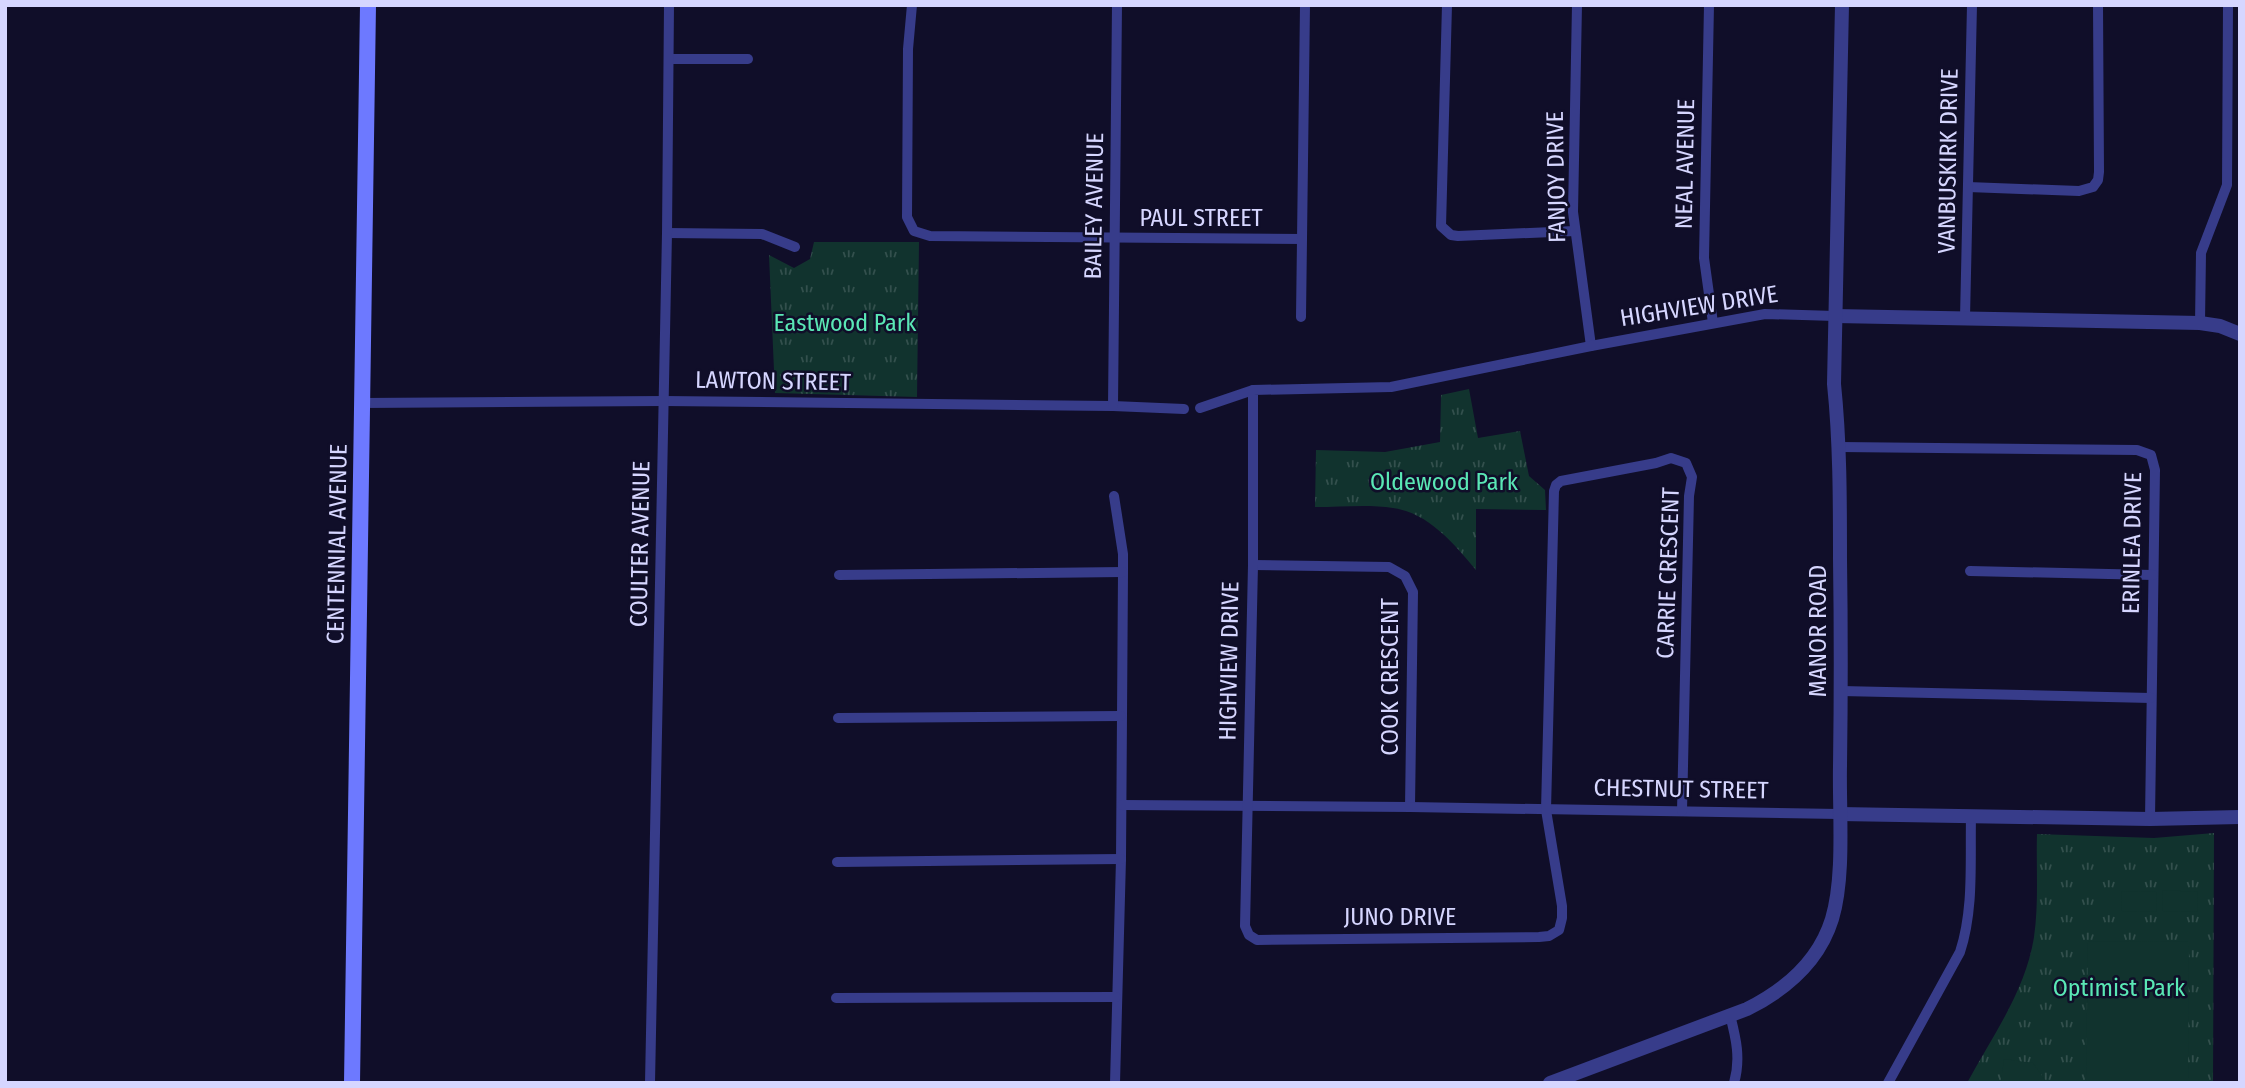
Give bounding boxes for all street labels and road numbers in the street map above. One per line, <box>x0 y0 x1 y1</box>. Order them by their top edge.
street label: VANBUSKIRK DRIVE <box>1932 68 1964 254</box>
street label: NEAL AVENUE <box>1670 99 1700 229</box>
street label: FANJOY DRIVE <box>1541 111 1571 243</box>
street label: BAILEY AVENUE <box>1079 132 1109 280</box>
street label: PAUL STREET <box>1139 204 1263 232</box>
street label: HIGHVIEW DRIVE <box>1618 280 1780 332</box>
street label: LAWTON STREET <box>695 366 851 396</box>
street label: CENTENNIAL AVENUE <box>321 444 353 644</box>
street label: COULTER AVENUE <box>625 461 655 627</box>
street label: ERINLEA DRIVE <box>2117 472 2147 614</box>
street label: CARRIE CRESCENT <box>1651 487 1685 659</box>
street label: MANOR ROAD <box>1804 565 1832 697</box>
street label: HIGHVIEW DRIVE <box>1214 581 1244 741</box>
street label: COOK CRESCENT <box>1376 598 1404 756</box>
street label: CHESTNUT STREET <box>1593 773 1769 805</box>
street label: JUNO DRIVE <box>1344 903 1456 931</box>

